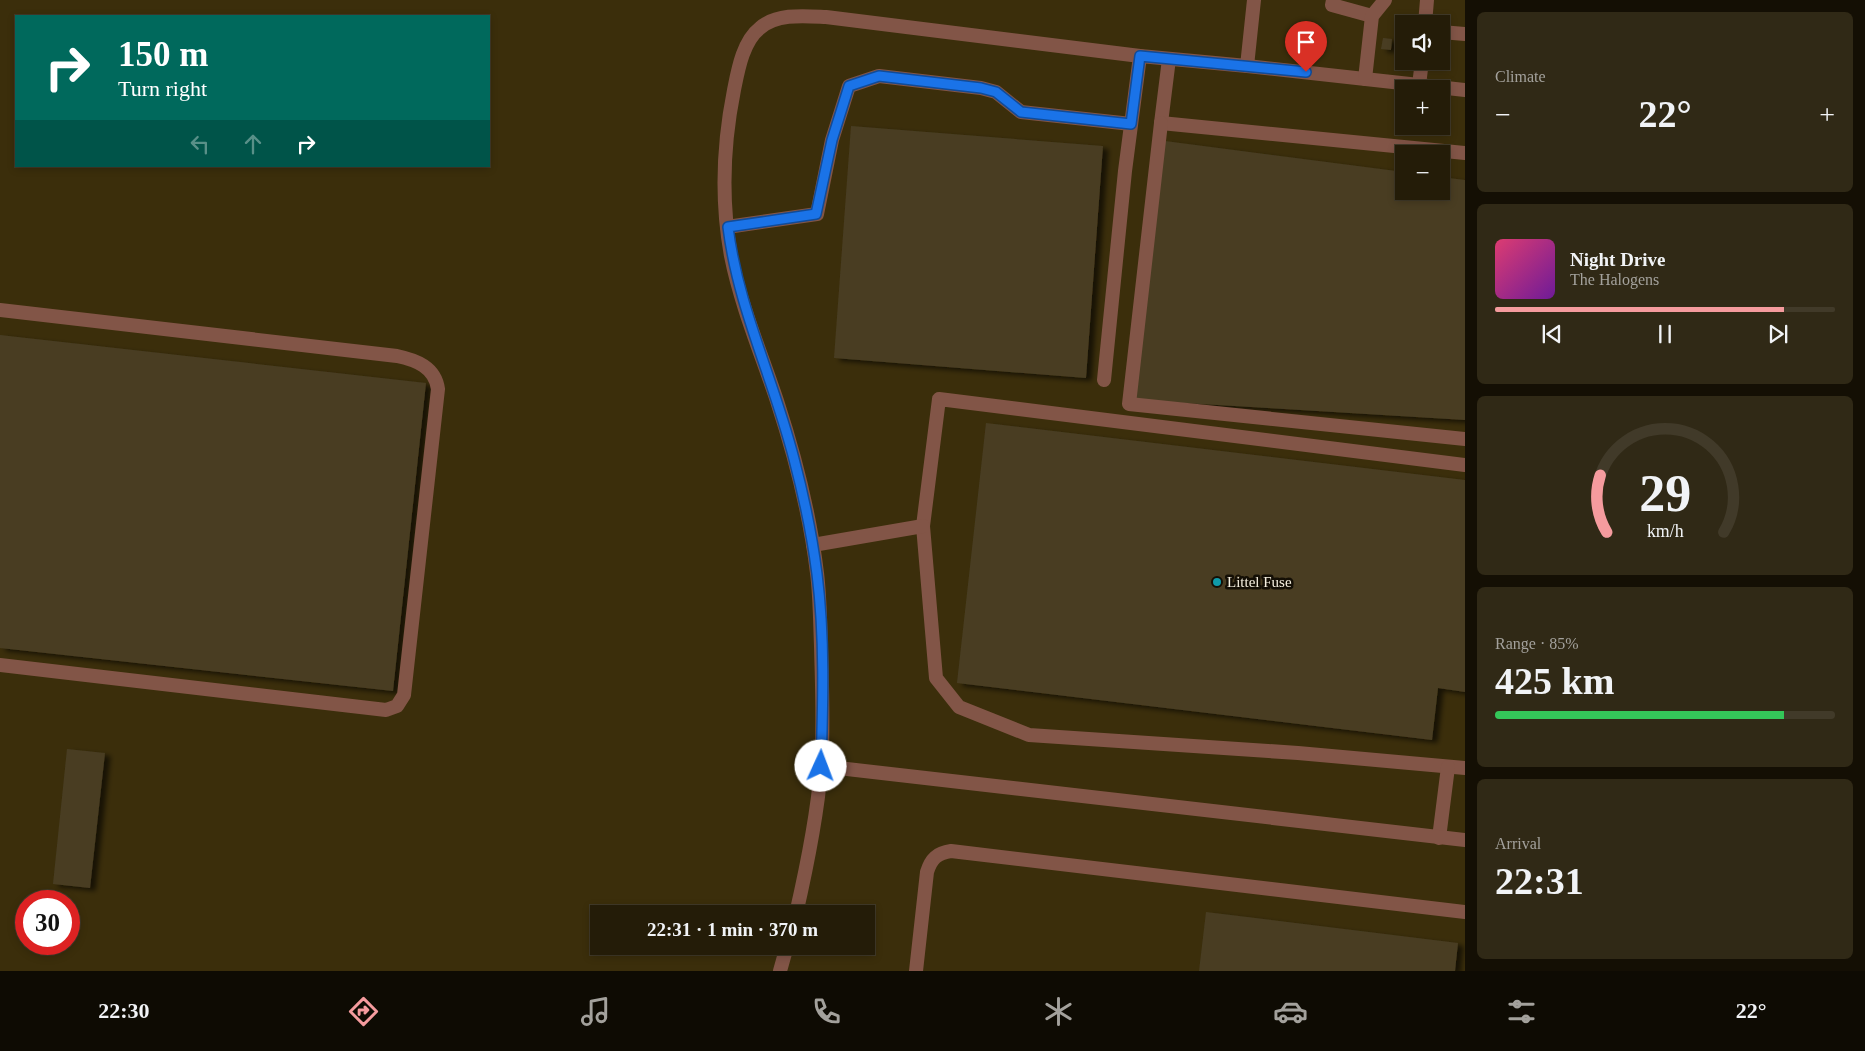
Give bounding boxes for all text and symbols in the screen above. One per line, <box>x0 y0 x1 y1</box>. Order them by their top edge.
map controls <box>1395 15 1450 200</box>
button: sound <box>1395 15 1450 70</box>
pin <box>1285 21 1327 72</box>
icon: arrive <box>1292 28 1320 56</box>
icon: right <box>35 35 100 100</box>
text: 150 m <box>118 35 208 74</box>
text: Climate <box>1495 68 1546 85</box>
text: Turn right <box>118 76 207 101</box>
button: + <box>1395 80 1450 135</box>
text: 22° <box>1638 93 1692 135</box>
text: − <box>1495 99 1511 130</box>
text: + <box>1819 99 1835 130</box>
icon: left <box>186 130 214 158</box>
icon: ahead <box>239 130 267 158</box>
icon: right <box>292 130 320 158</box>
button: − <box>1395 145 1450 200</box>
text: Night Drive <box>1570 249 1666 270</box>
text: The Halogens <box>1570 271 1659 288</box>
icon: previous <box>1538 320 1566 348</box>
icon: pause <box>1651 320 1679 348</box>
icon: next <box>1764 320 1792 348</box>
text: 29 <box>1639 465 1691 522</box>
text: km/h <box>1647 521 1683 541</box>
place label: Littel Fuse <box>1227 574 1292 590</box>
marker: Littel Fuse <box>1211 576 1223 588</box>
text: Range · 85% <box>1495 635 1579 652</box>
text: 425 km <box>1495 660 1614 702</box>
position arrow <box>794 739 846 791</box>
text: Arrival <box>1495 835 1541 852</box>
text: 22:31 <box>1495 860 1584 902</box>
speed limit sign: 30 <box>15 890 80 955</box>
text: 22:31 · 1 min · 370 m <box>647 919 818 940</box>
icon: directions <box>346 994 381 1029</box>
icon: music <box>578 994 613 1029</box>
icon: phone <box>809 994 844 1029</box>
icon: climate <box>1041 994 1076 1029</box>
icon: car <box>1273 994 1308 1029</box>
icon: filters <box>1504 994 1539 1029</box>
text: 22:30 <box>98 998 150 1023</box>
text: 22° <box>1736 998 1767 1023</box>

